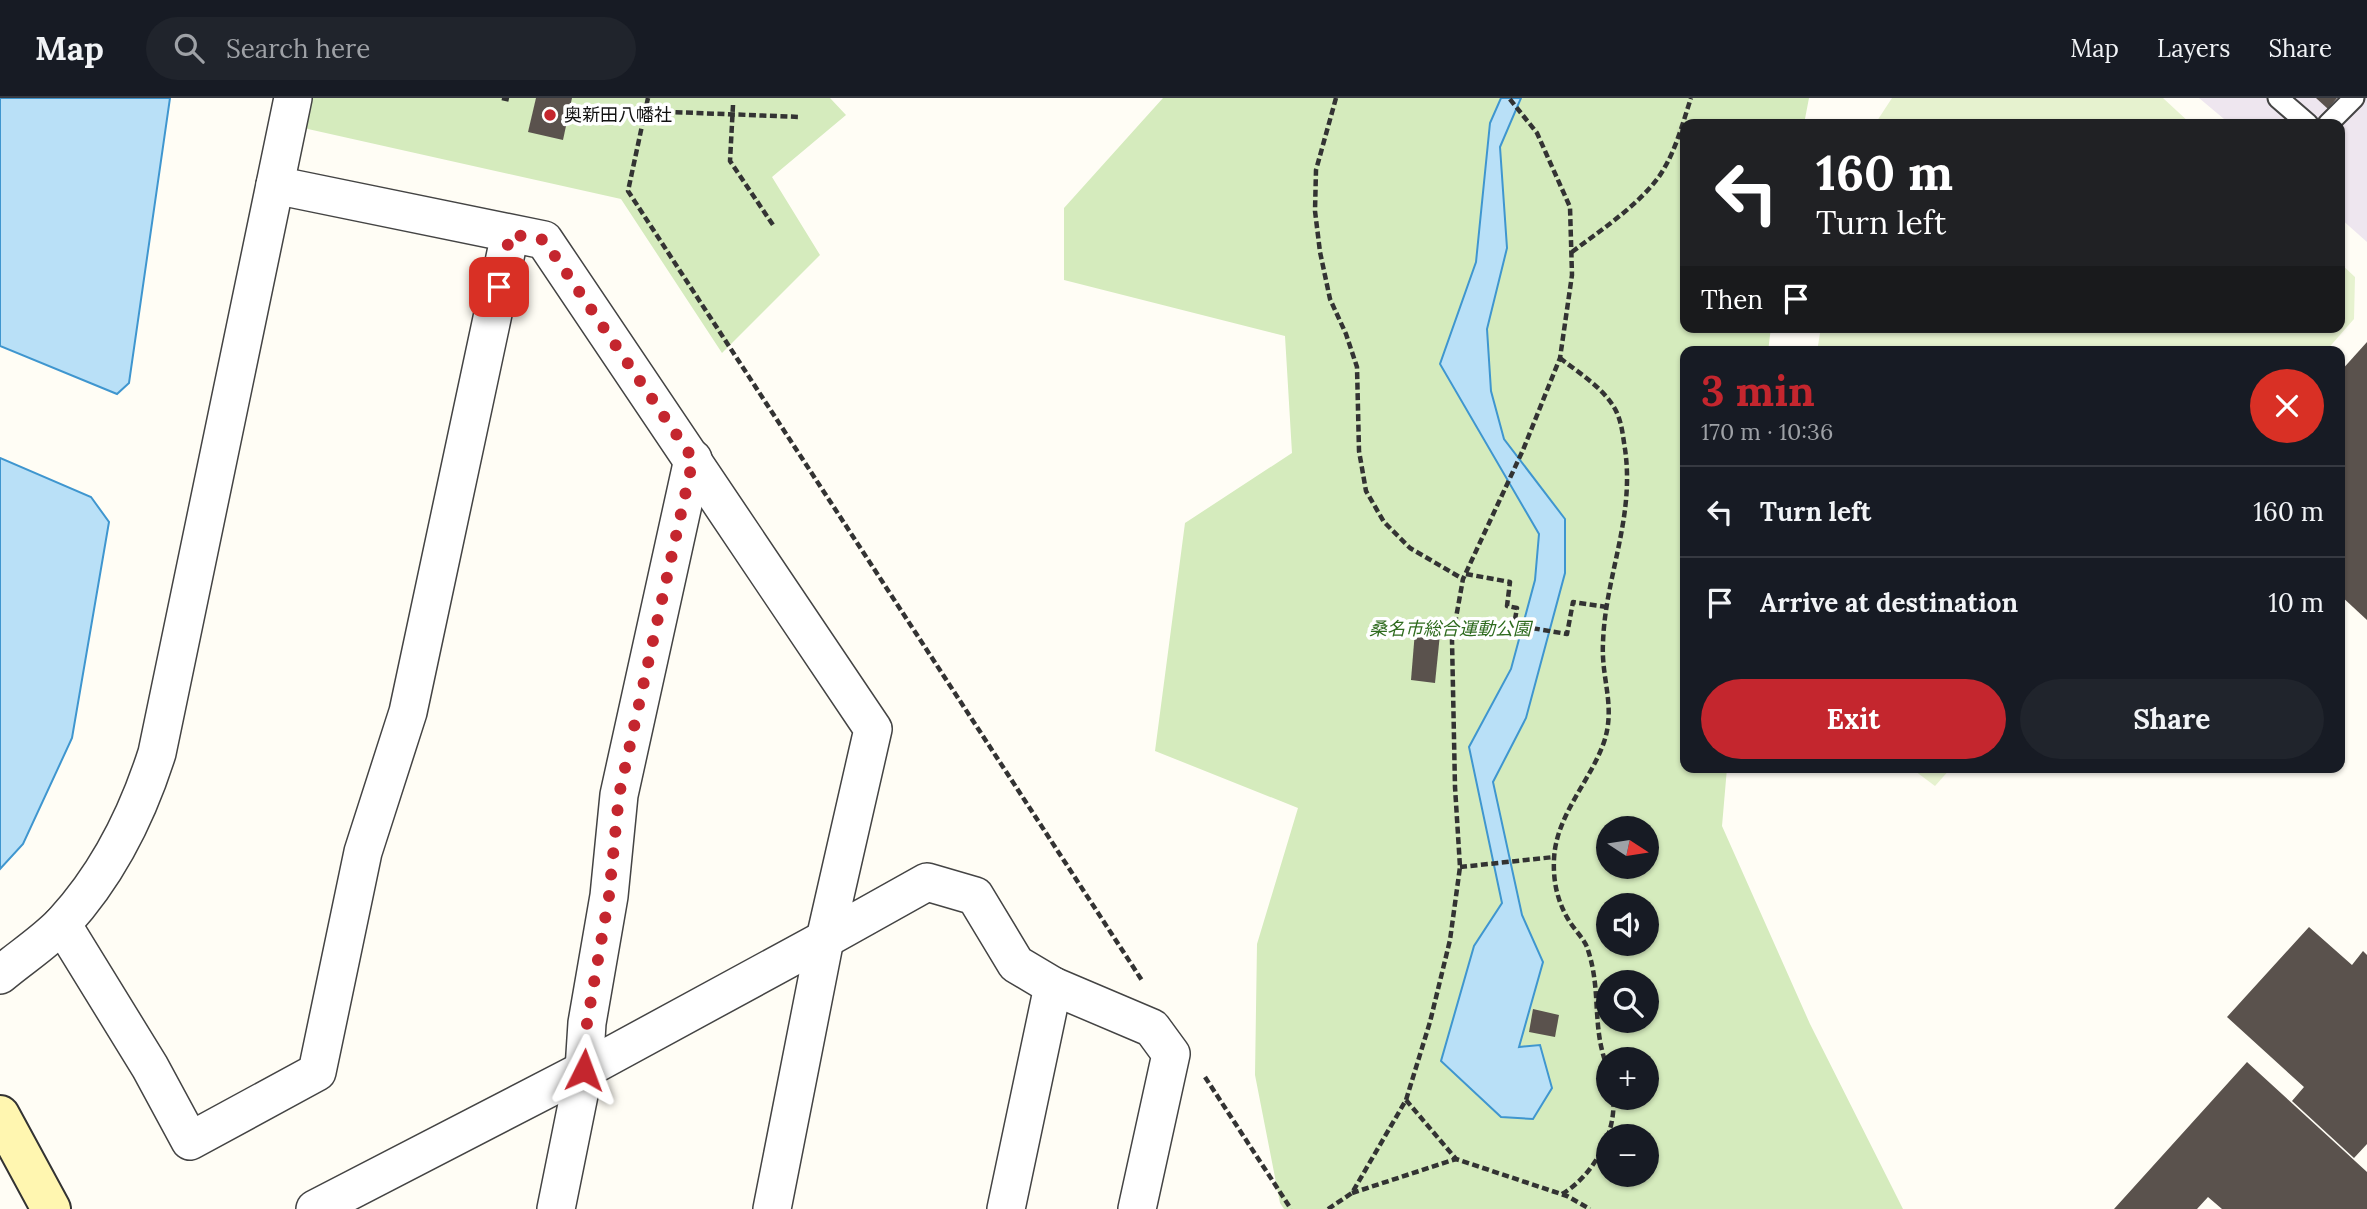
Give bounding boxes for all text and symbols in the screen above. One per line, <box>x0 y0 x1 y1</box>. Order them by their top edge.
search box <box>146 17 636 80</box>
text: Map <box>35 27 104 69</box>
icon: search <box>170 29 208 67</box>
text: Search here <box>226 32 370 65</box>
text: Map <box>2070 33 2119 64</box>
text: Layers <box>2157 33 2230 64</box>
text: Share <box>2268 33 2332 64</box>
place label: 奥新田八幡社 <box>564 103 672 126</box>
marker: 奥新田八幡社 <box>542 107 558 123</box>
text: 160 m <box>1816 141 1953 203</box>
icon: left <box>1701 147 1792 238</box>
text: Turn left <box>1816 202 1946 243</box>
pin <box>469 257 529 317</box>
icon: arrive <box>480 268 518 306</box>
icon: arrive <box>1777 280 1815 318</box>
text: Then <box>1701 283 1763 316</box>
text: 3 min <box>1701 364 1815 418</box>
button: close <box>2250 369 2324 443</box>
text: 170 m · 10:36 <box>1701 417 1833 446</box>
icon: left <box>1701 493 1739 531</box>
text: Turn left <box>1760 495 1871 528</box>
text: 160 m <box>2253 495 2324 528</box>
icon: arrive <box>1701 584 1739 622</box>
text: Arrive at destination <box>1760 586 2018 619</box>
text: 10 m <box>2268 586 2324 619</box>
park label: 桑名市総合運動公園 <box>1369 617 1534 640</box>
button: Exit <box>1701 679 2006 759</box>
button: Share <box>2020 679 2324 759</box>
north arrow <box>1596 816 1659 878</box>
map controls <box>1596 816 1659 1187</box>
button: sound <box>1596 893 1659 956</box>
button: search <box>1596 970 1659 1033</box>
position arrow <box>547 1033 621 1107</box>
button: + <box>1596 1047 1659 1110</box>
button: − <box>1596 1124 1659 1187</box>

